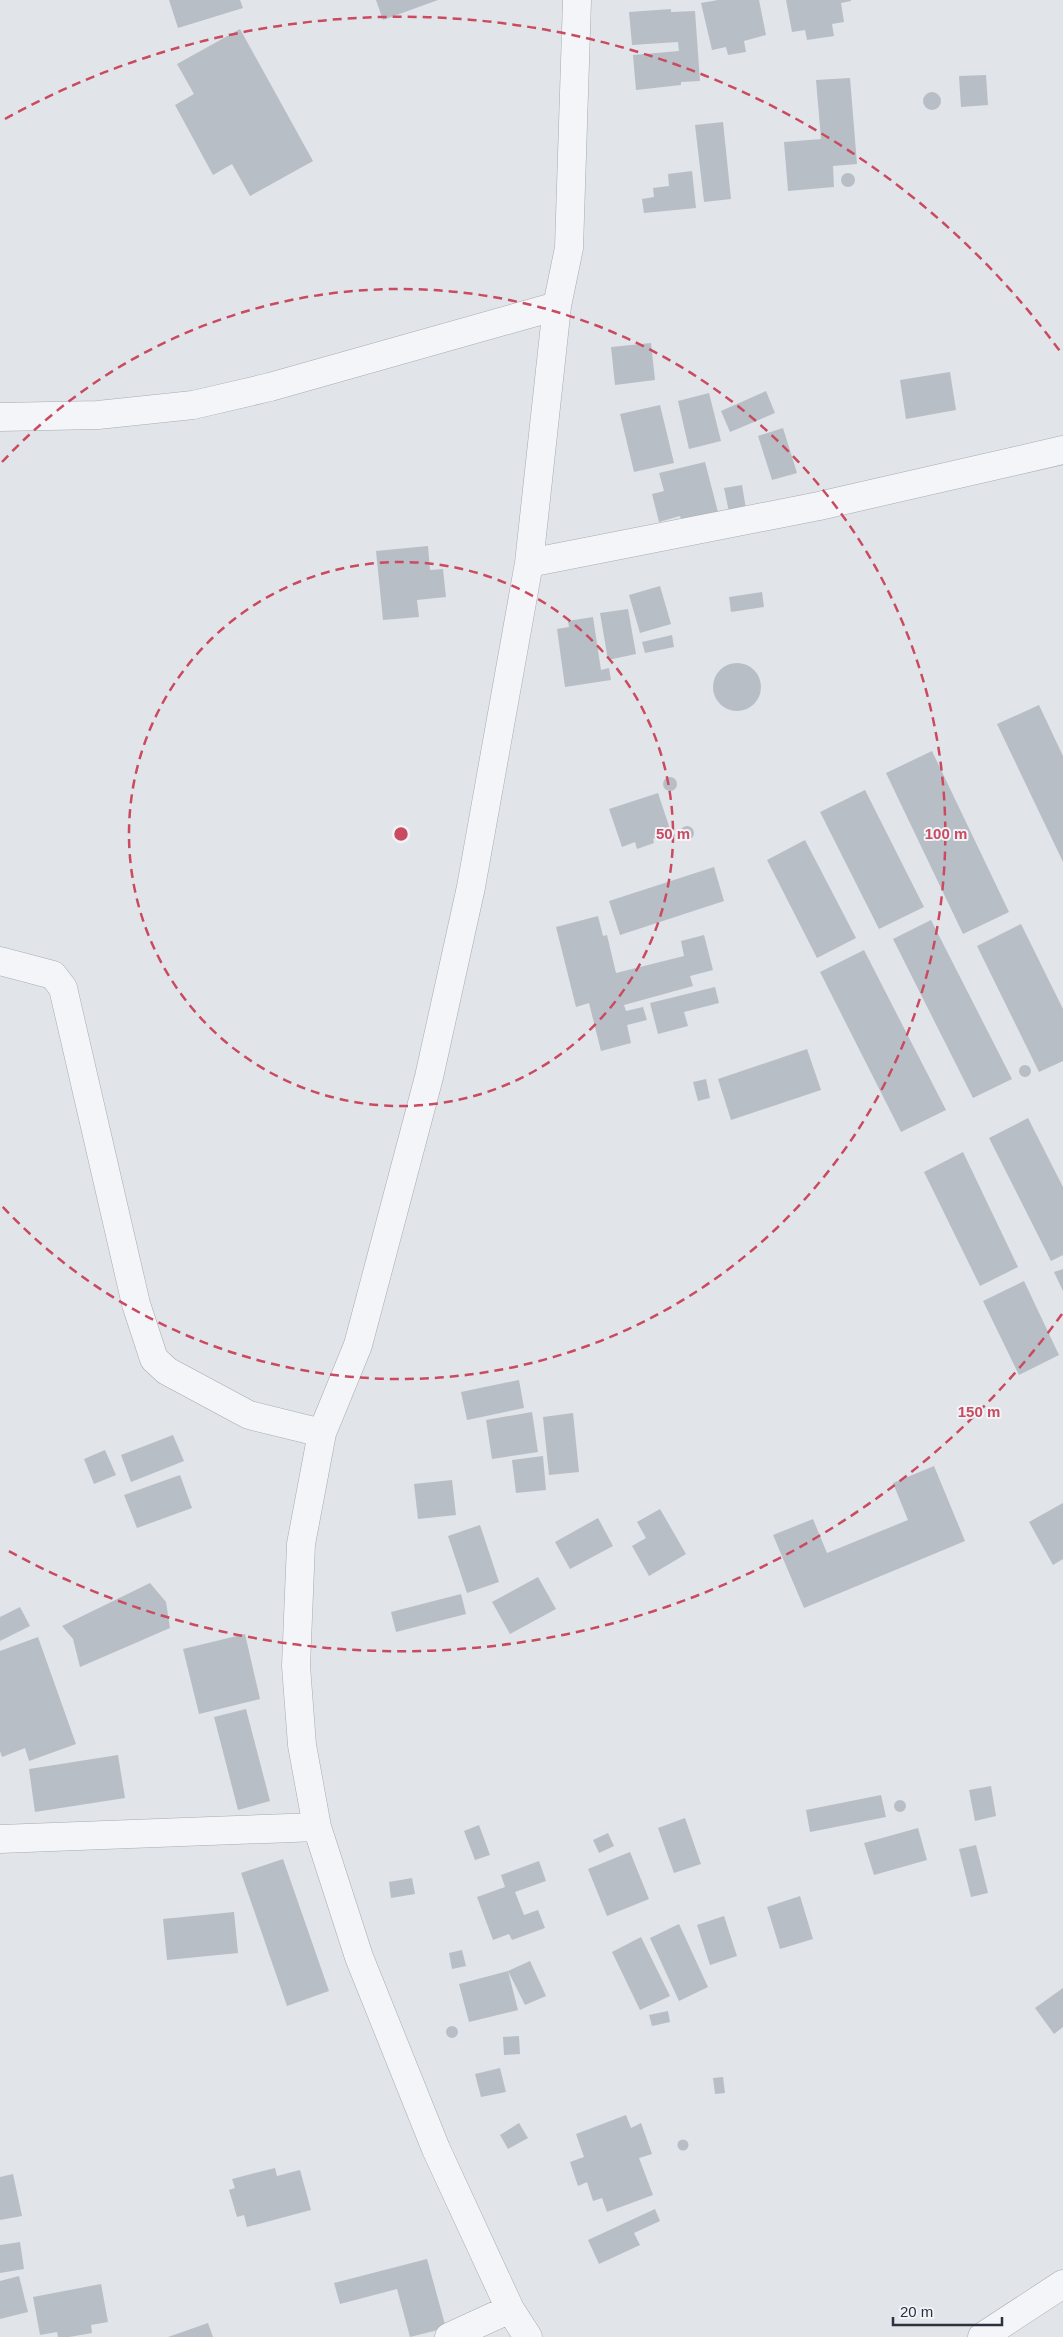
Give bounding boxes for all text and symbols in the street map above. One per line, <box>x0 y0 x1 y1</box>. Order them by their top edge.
centre of rings <box>392 825 410 843</box>
text: 50 m <box>656 825 690 842</box>
text: 100 m <box>925 825 967 842</box>
text: 150 m <box>958 1403 1000 1420</box>
scale bar <box>893 2294 1002 2326</box>
text: 20 m <box>900 2303 933 2320</box>

